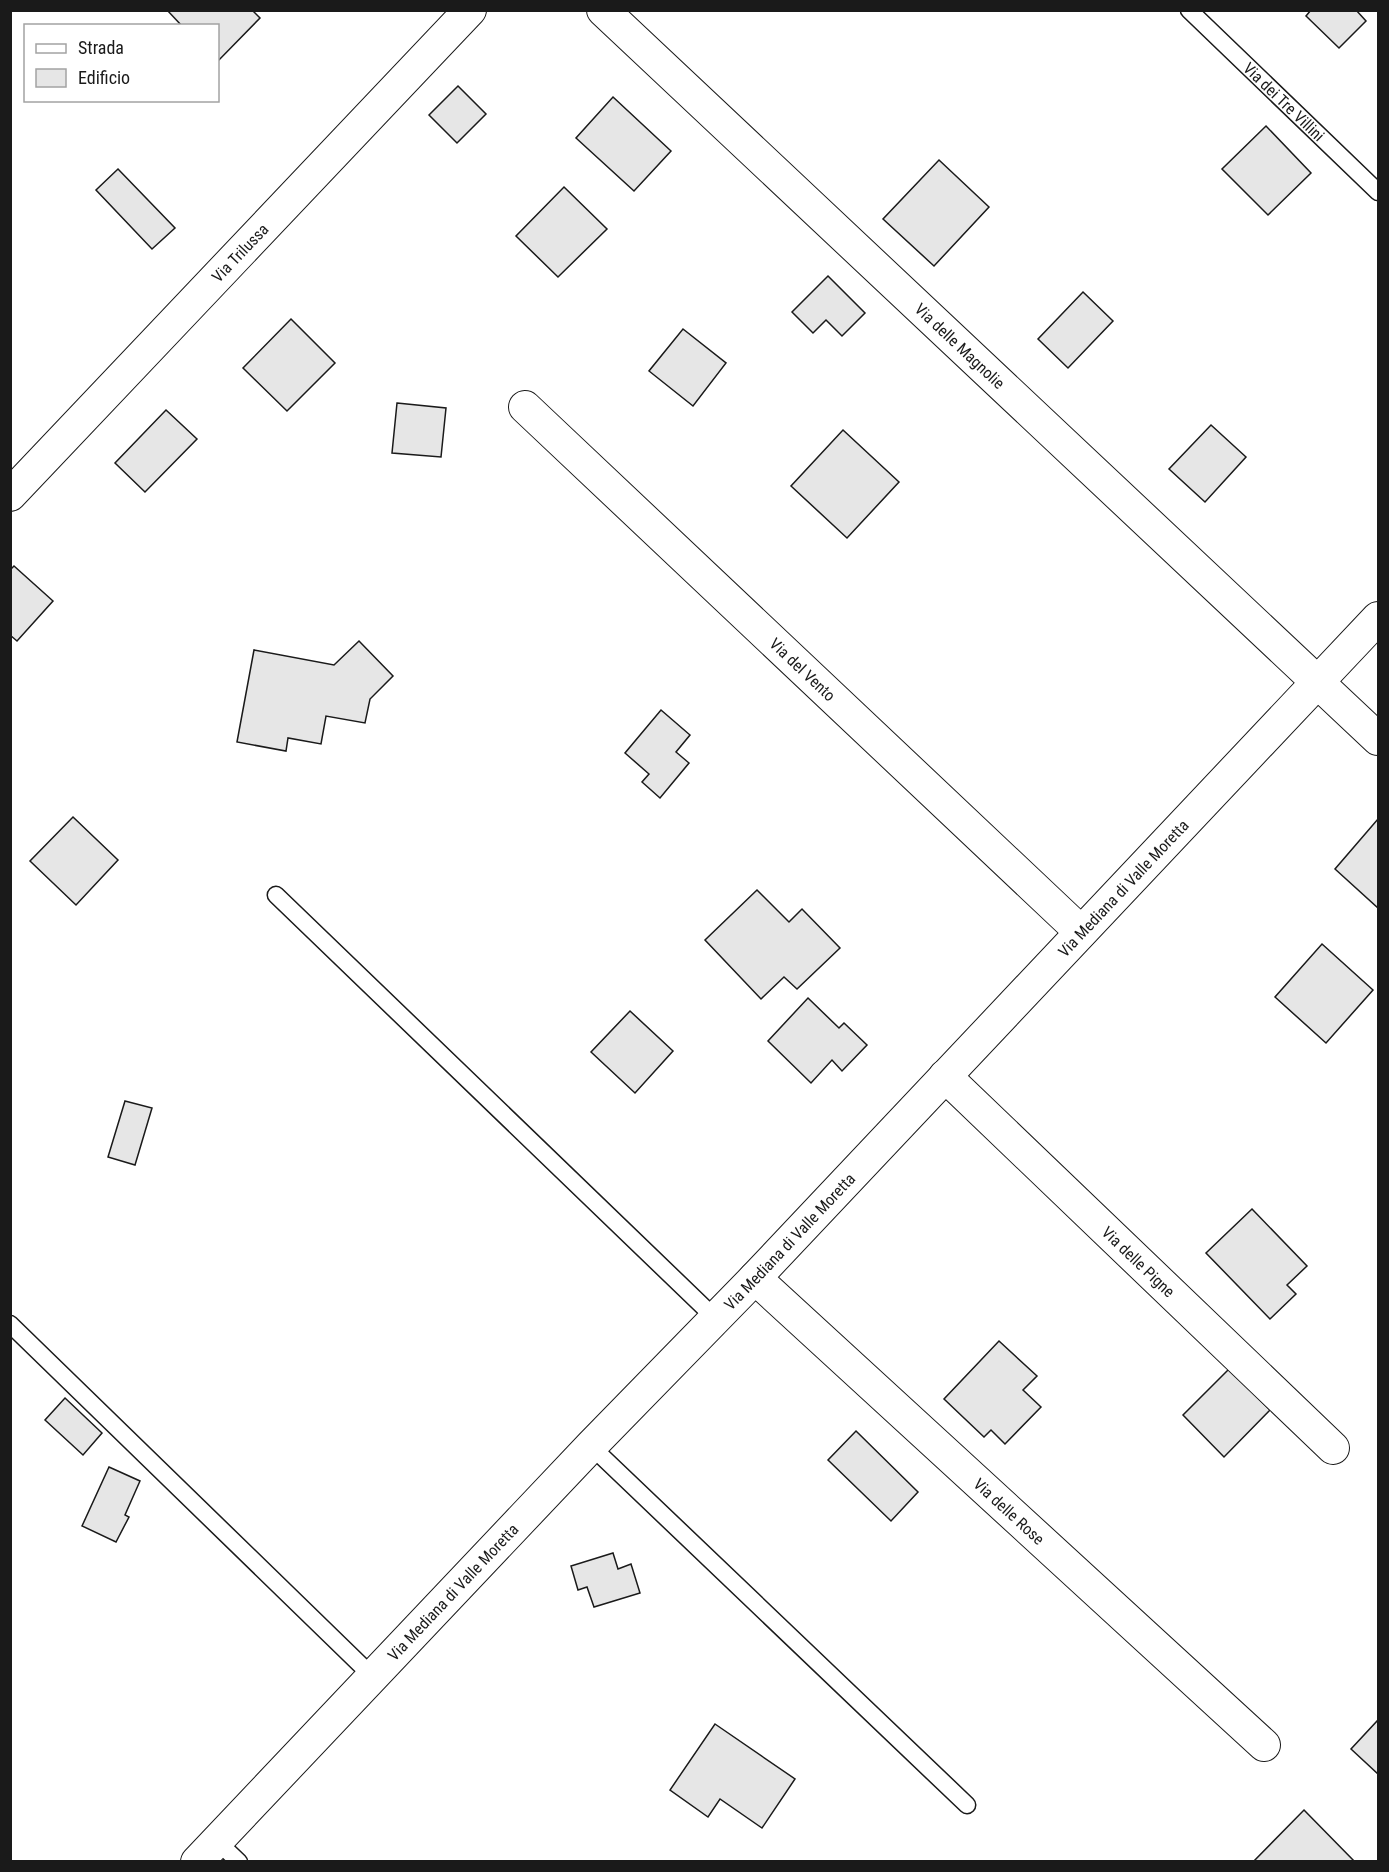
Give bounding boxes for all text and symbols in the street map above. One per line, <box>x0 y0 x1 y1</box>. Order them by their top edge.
legend <box>24 24 219 102</box>
text: Strada <box>78 37 124 58</box>
street label: Via dei Tre Villini <box>1239 59 1328 145</box>
text: Edificio <box>78 67 130 88</box>
street label: Via Trilussa <box>208 220 272 286</box>
street label: Via delle Magnolie <box>911 299 1008 393</box>
street label: Via del Vento <box>766 634 839 705</box>
street label: Via Mediana di Valle Moretta <box>1054 816 1193 961</box>
street label: Via Mediana di Valle Moretta <box>720 1169 859 1314</box>
street label: Via delle Pigne <box>1098 1223 1178 1301</box>
street label: Via delle Rose <box>970 1474 1048 1549</box>
street label: Via Mediana di Valle Moretta <box>384 1520 522 1665</box>

